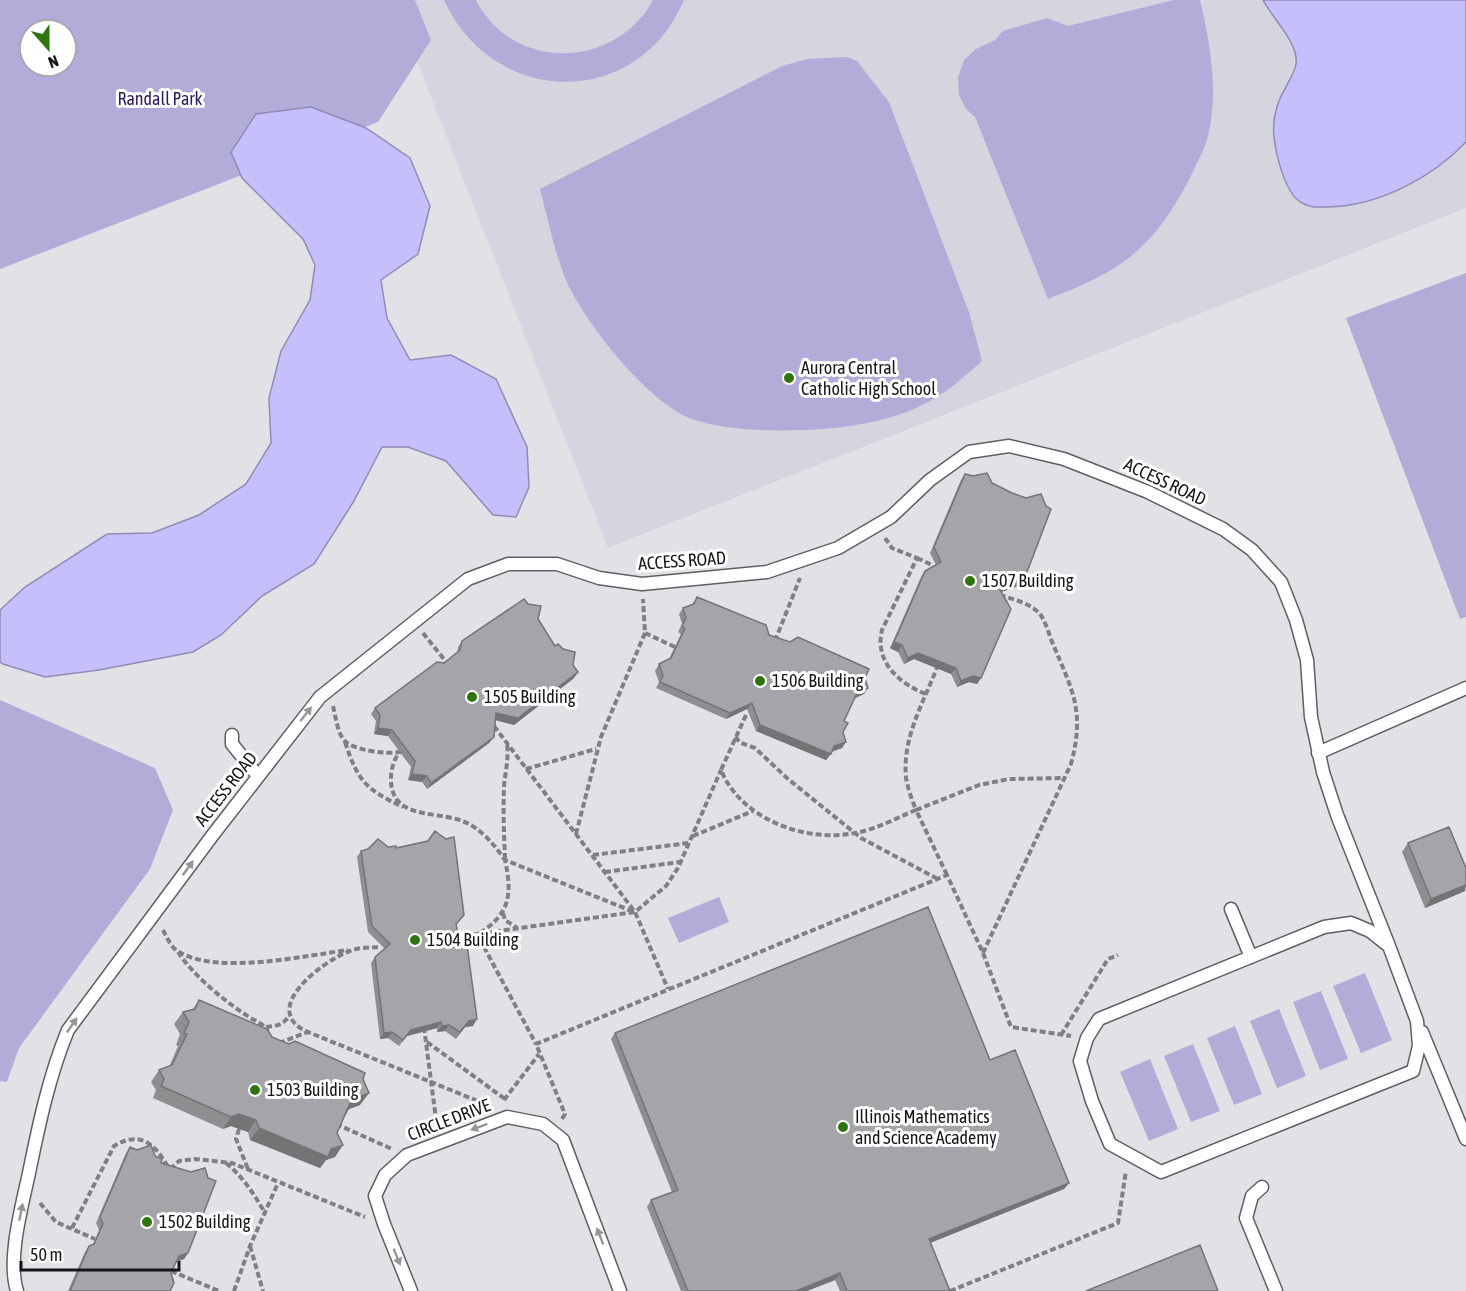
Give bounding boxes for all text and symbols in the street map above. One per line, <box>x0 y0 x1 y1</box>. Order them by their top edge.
north arrow <box>18 18 78 78</box>
text: N <box>46 52 61 72</box>
park label: Randall Park <box>117 88 203 109</box>
place label: Aurora Central Catholic High School <box>801 357 936 399</box>
marker: Aurora Central Catholic High School <box>782 371 796 385</box>
street label: ACCESS ROAD <box>1121 453 1210 510</box>
street label: ACCESS ROAD <box>637 547 727 574</box>
place label: 1507 Building <box>982 570 1074 591</box>
marker: 1507 Building <box>963 574 977 588</box>
place label: 1506 Building <box>772 670 864 691</box>
marker: 1506 Building <box>753 674 767 688</box>
place label: 1505 Building <box>484 686 576 707</box>
marker: 1505 Building <box>465 690 479 704</box>
one-way arrow <box>300 706 312 721</box>
street label: ACCESS ROAD <box>190 747 261 830</box>
one-way arrow <box>181 861 193 876</box>
place label: 1504 Building <box>427 929 519 950</box>
marker: 1504 Building <box>408 933 422 947</box>
one-way arrow <box>67 1017 78 1034</box>
place label: 1503 Building <box>267 1079 359 1100</box>
marker: 1503 Building <box>248 1083 262 1097</box>
street label: CIRCLE DRIVE <box>405 1094 493 1145</box>
place label: Illinois Mathematics and Science Academy <box>855 1106 997 1148</box>
marker: Illinois Mathematics and Science Academy <box>836 1120 850 1134</box>
one-way arrow <box>470 1123 488 1133</box>
one-way arrow <box>17 1203 26 1222</box>
place label: 1502 Building <box>159 1211 251 1232</box>
marker: 1502 Building <box>140 1215 154 1229</box>
one-way arrow <box>594 1227 604 1245</box>
scale bar <box>21 1234 178 1272</box>
text: 50 m <box>30 1244 62 1265</box>
one-way arrow <box>392 1248 402 1266</box>

